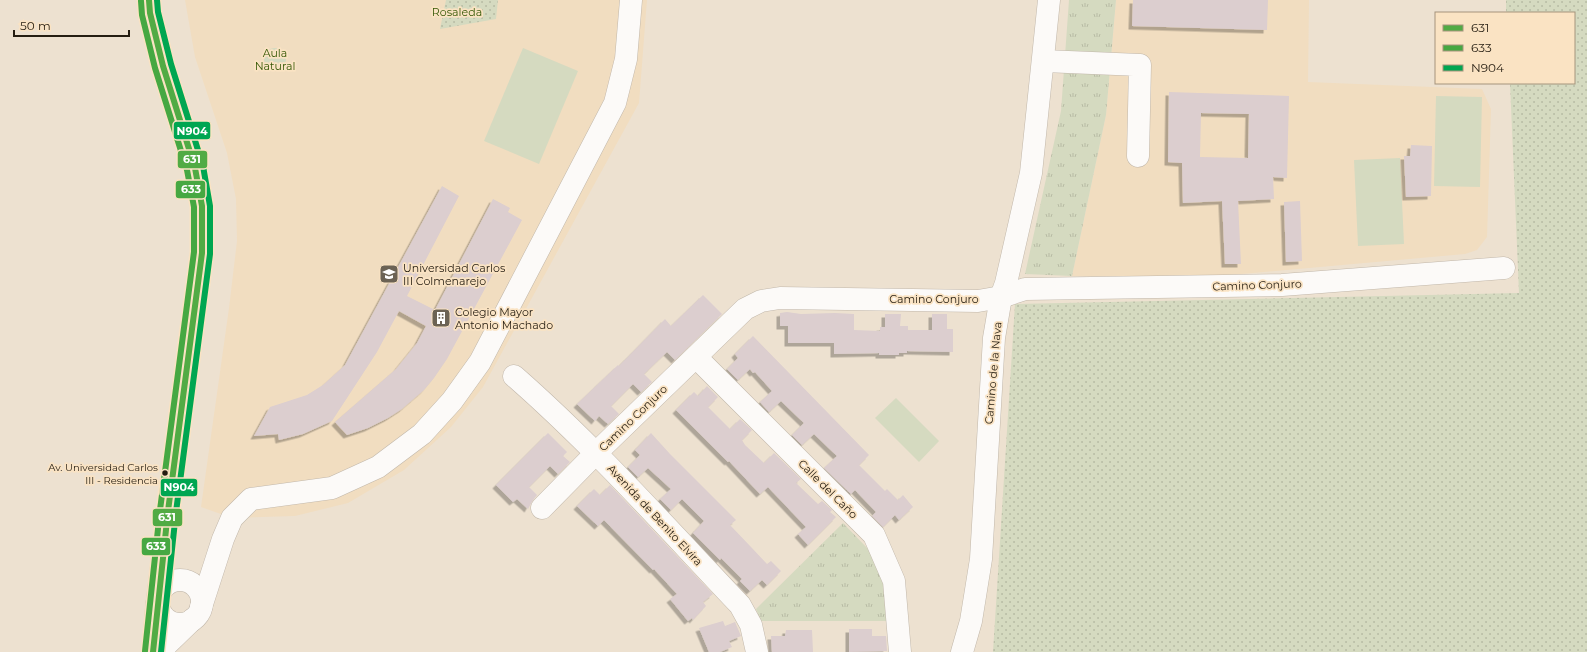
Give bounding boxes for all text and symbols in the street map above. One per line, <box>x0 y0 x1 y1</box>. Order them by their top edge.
park label: Rosaleda <box>432 5 482 19</box>
scale bar <box>14 12 129 38</box>
legend <box>1435 12 1575 84</box>
text: 50 m <box>20 18 51 33</box>
text: 631 <box>1471 20 1489 35</box>
text: 633 <box>1471 40 1492 55</box>
park label: Aula Natural <box>255 46 295 73</box>
text: N904 <box>1471 60 1504 75</box>
line badge: N904 <box>173 121 211 140</box>
text: N904 <box>177 124 208 138</box>
line badge: 631 <box>177 150 208 169</box>
text: 631 <box>183 152 201 166</box>
line badge: 633 <box>175 180 206 199</box>
text: 633 <box>181 182 201 196</box>
place label: Universidad Carlos III Colmenarejo <box>403 261 506 288</box>
school or university icon: Universidad Carlos III Colmenarejo <box>378 263 400 285</box>
street label: Camino Conjuro <box>1212 276 1302 294</box>
street label: Camino Conjuro <box>889 292 979 306</box>
place label: Colegio Mayor Antonio Machado <box>455 305 553 332</box>
building icon: Colegio Mayor Antonio Machado <box>430 307 452 329</box>
street label: Camino de la Nava <box>982 321 1004 425</box>
street label: Camino Conjuro <box>596 382 670 454</box>
street label: Calle del Caño <box>795 456 861 522</box>
place label: Av. Universidad Carlos III - Residencia <box>48 461 158 487</box>
street label: Avenida de Benito Elvira <box>604 462 706 568</box>
marker: Av. Universidad Carlos III - Residencia <box>160 468 170 478</box>
line badge: N904 <box>160 478 198 497</box>
text: N904 <box>164 480 195 494</box>
line badge: 631 <box>152 508 183 527</box>
text: 631 <box>158 510 176 524</box>
line badge: 633 <box>141 537 171 556</box>
text: 633 <box>146 539 166 553</box>

